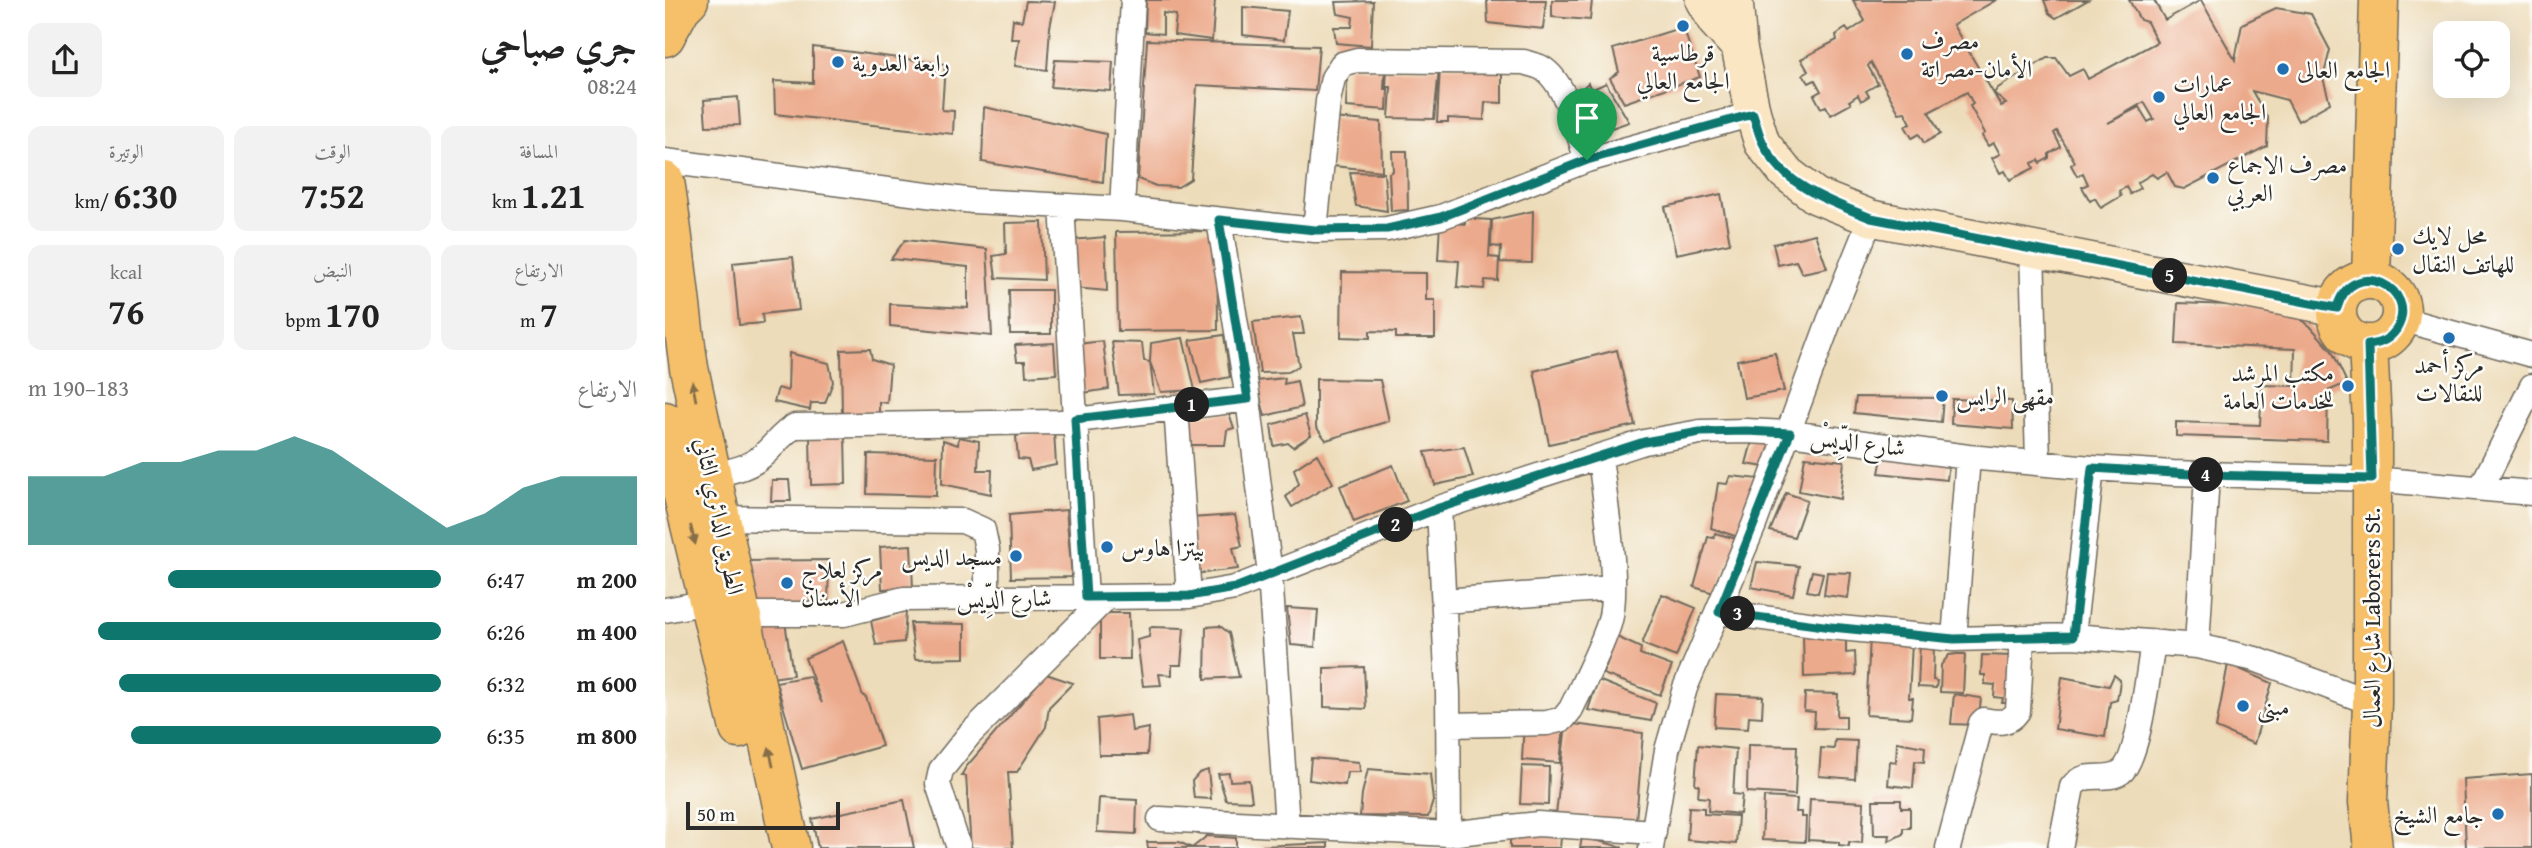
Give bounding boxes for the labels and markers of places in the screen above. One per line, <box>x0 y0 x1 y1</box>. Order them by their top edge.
marker: قرطاسية الجامع العالي <box>1675 18 1691 34</box>
place label: مصرف الأمان-مصراتة <box>1921 23 2032 86</box>
place label: قرطاسية الجامع العالي <box>1636 35 1730 103</box>
place label: رابعة العدوية <box>852 45 950 80</box>
marker: مصرف الأمان-مصراتة <box>1899 46 1915 62</box>
place label: الجامع العالى <box>2297 52 2390 92</box>
marker: رابعة العدوية <box>830 54 846 70</box>
marker: الجامع العالى <box>2275 61 2291 77</box>
place label: عمارات الجامع العالي <box>2173 66 2266 134</box>
pin <box>1557 88 1617 160</box>
marker: عمارات الجامع العالي <box>2151 89 2167 105</box>
place label: مصرف الاجماع العربي <box>2227 147 2347 212</box>
marker: مصرف الاجماع العربي <box>2205 170 2221 186</box>
place label: محل لايك للهاتف النقال <box>2412 218 2514 281</box>
marker: محل لايك للهاتف النقال <box>2390 241 2406 257</box>
pin: 5 <box>2153 258 2187 294</box>
marker: مركز أحمد للنقالات <box>2441 330 2457 346</box>
place label: مركز أحمد للنقالات <box>2414 347 2484 410</box>
place label: مكتب المرشد للخدمات العامة <box>2223 355 2334 418</box>
marker: مكتب المرشد للخدمات العامة <box>2340 378 2356 394</box>
place label: مقهى الرايس <box>1956 379 2054 414</box>
pin: 1 <box>1175 388 1209 422</box>
marker: مقهى الرايس <box>1934 388 1950 404</box>
pin: 4 <box>2189 458 2223 492</box>
pin: 2 <box>1379 508 1413 542</box>
place label: بيتزا هاوس <box>1121 530 1204 565</box>
place label: مسجد الديس <box>901 539 1002 574</box>
marker: بيتزا هاوس <box>1099 539 1115 555</box>
marker: مسجد الديس <box>1008 548 1024 564</box>
place label: مركز لعلاج الأسنان <box>801 552 882 615</box>
marker: مركز لعلاج الأسنان <box>779 575 795 591</box>
pin: 3 <box>1721 596 1755 632</box>
place label: مبنى <box>2257 689 2290 724</box>
marker: مبنى <box>2235 698 2251 714</box>
place label: جامع الشيخ <box>2393 797 2484 837</box>
marker: جامع الشيخ <box>2490 806 2506 822</box>

